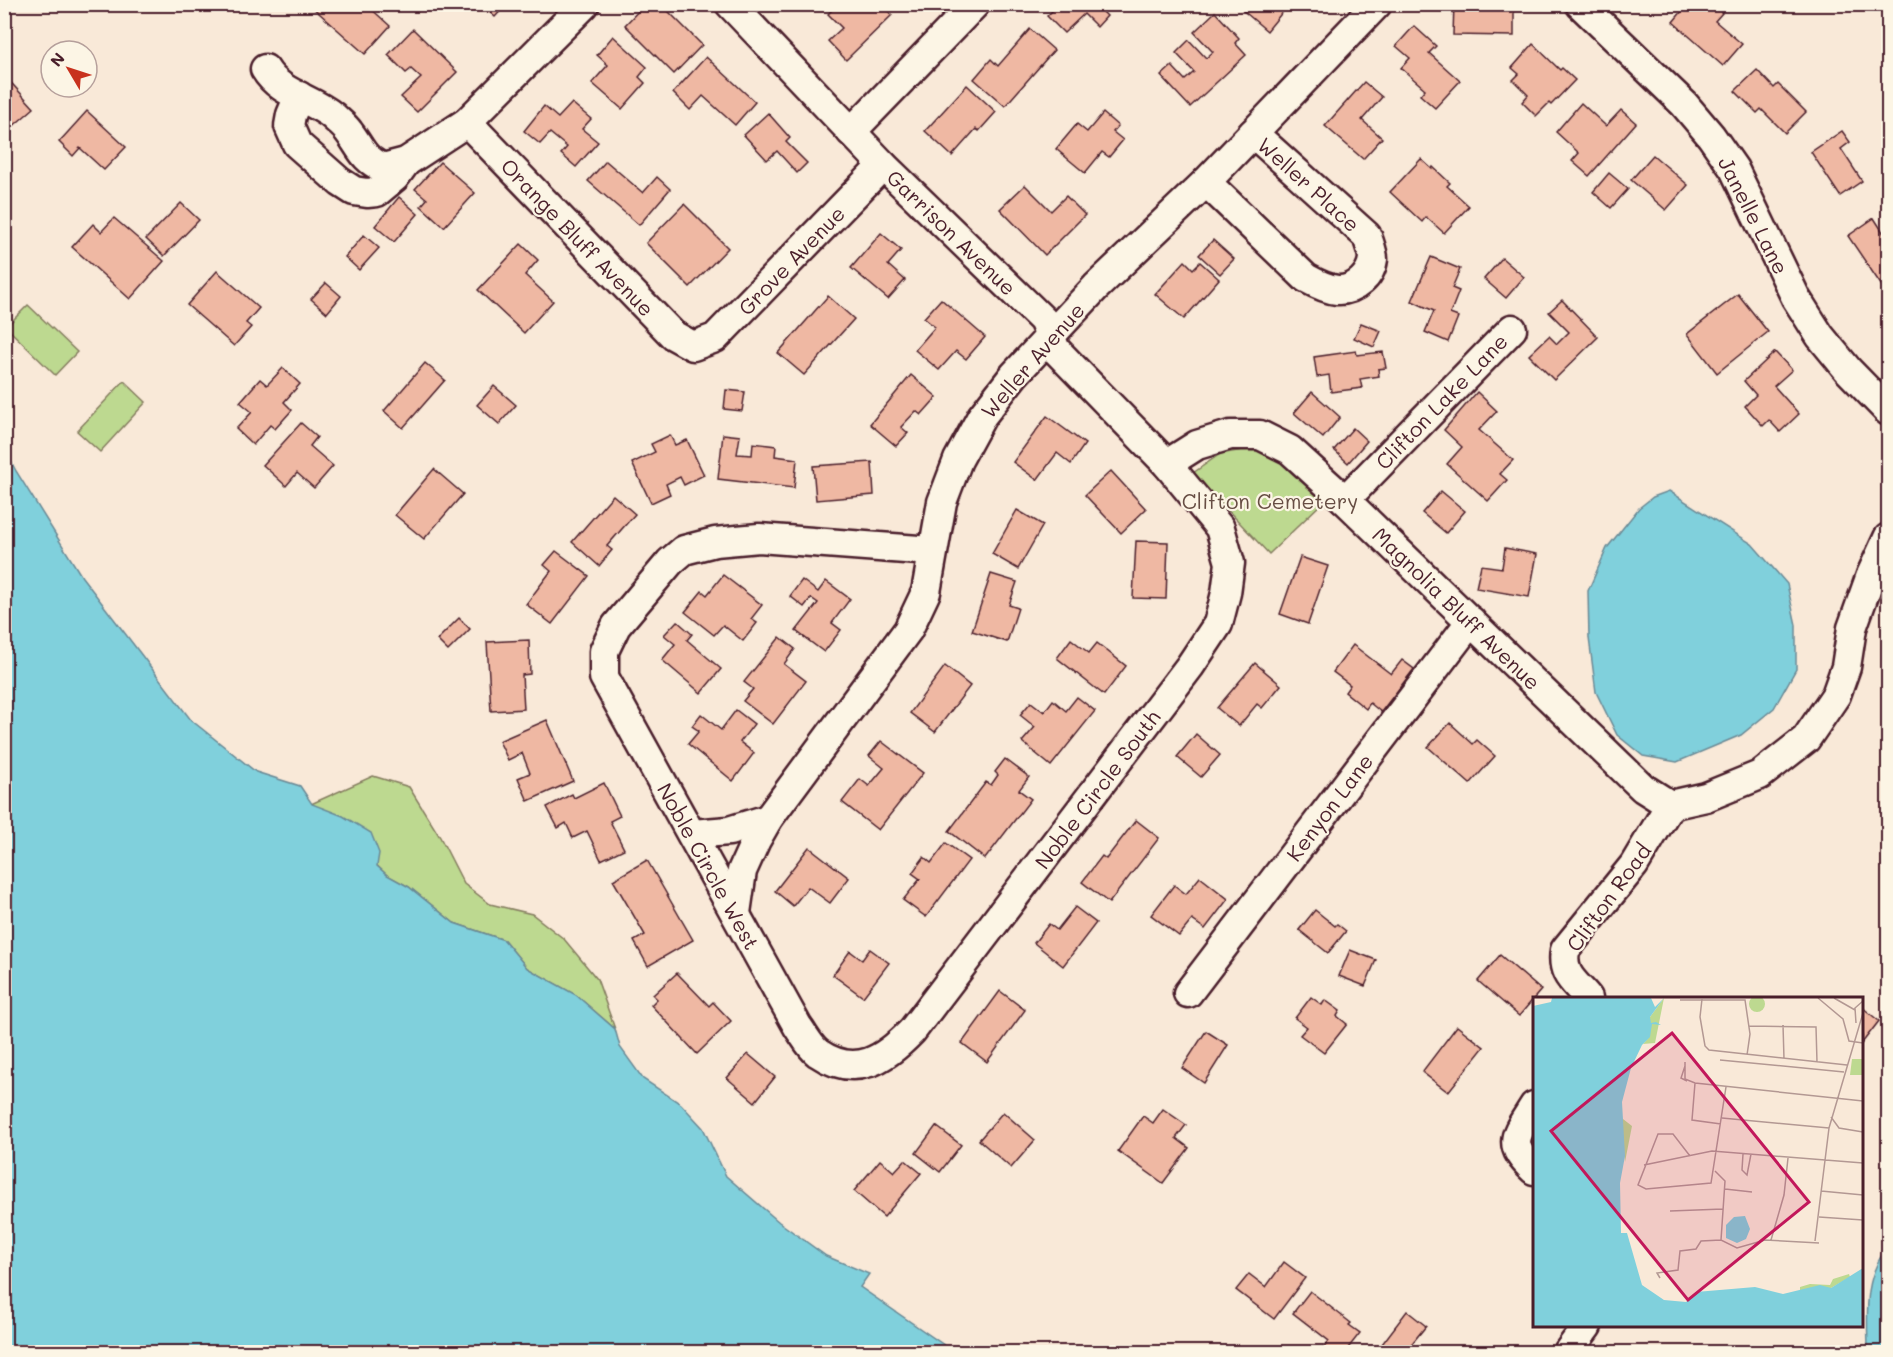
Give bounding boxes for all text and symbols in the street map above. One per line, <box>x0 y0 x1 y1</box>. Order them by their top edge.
north arrow <box>39 39 99 99</box>
text: N <box>45 48 69 71</box>
street label: Weller Place <box>1252 131 1366 237</box>
street label: Orange Bluff Avenue <box>496 152 660 322</box>
street label: Janelle Lane <box>1713 152 1795 278</box>
street label: Garrison Avenue <box>882 163 1022 301</box>
street label: Grove Avenue <box>732 200 850 320</box>
street label: Weller Avenue <box>974 296 1090 424</box>
street label: Clifton Lake Lane <box>1369 327 1513 475</box>
park label: Clifton Cemetery <box>1182 487 1358 514</box>
street label: Magnolia Bluff Avenue <box>1367 521 1547 695</box>
street label: Noble Circle South <box>1028 704 1166 874</box>
street label: Kenyon Lane <box>1280 748 1378 866</box>
street label: Noble Circle West <box>652 778 766 954</box>
street label: Clifton Road <box>1560 838 1656 956</box>
inset map <box>1533 997 1863 1327</box>

